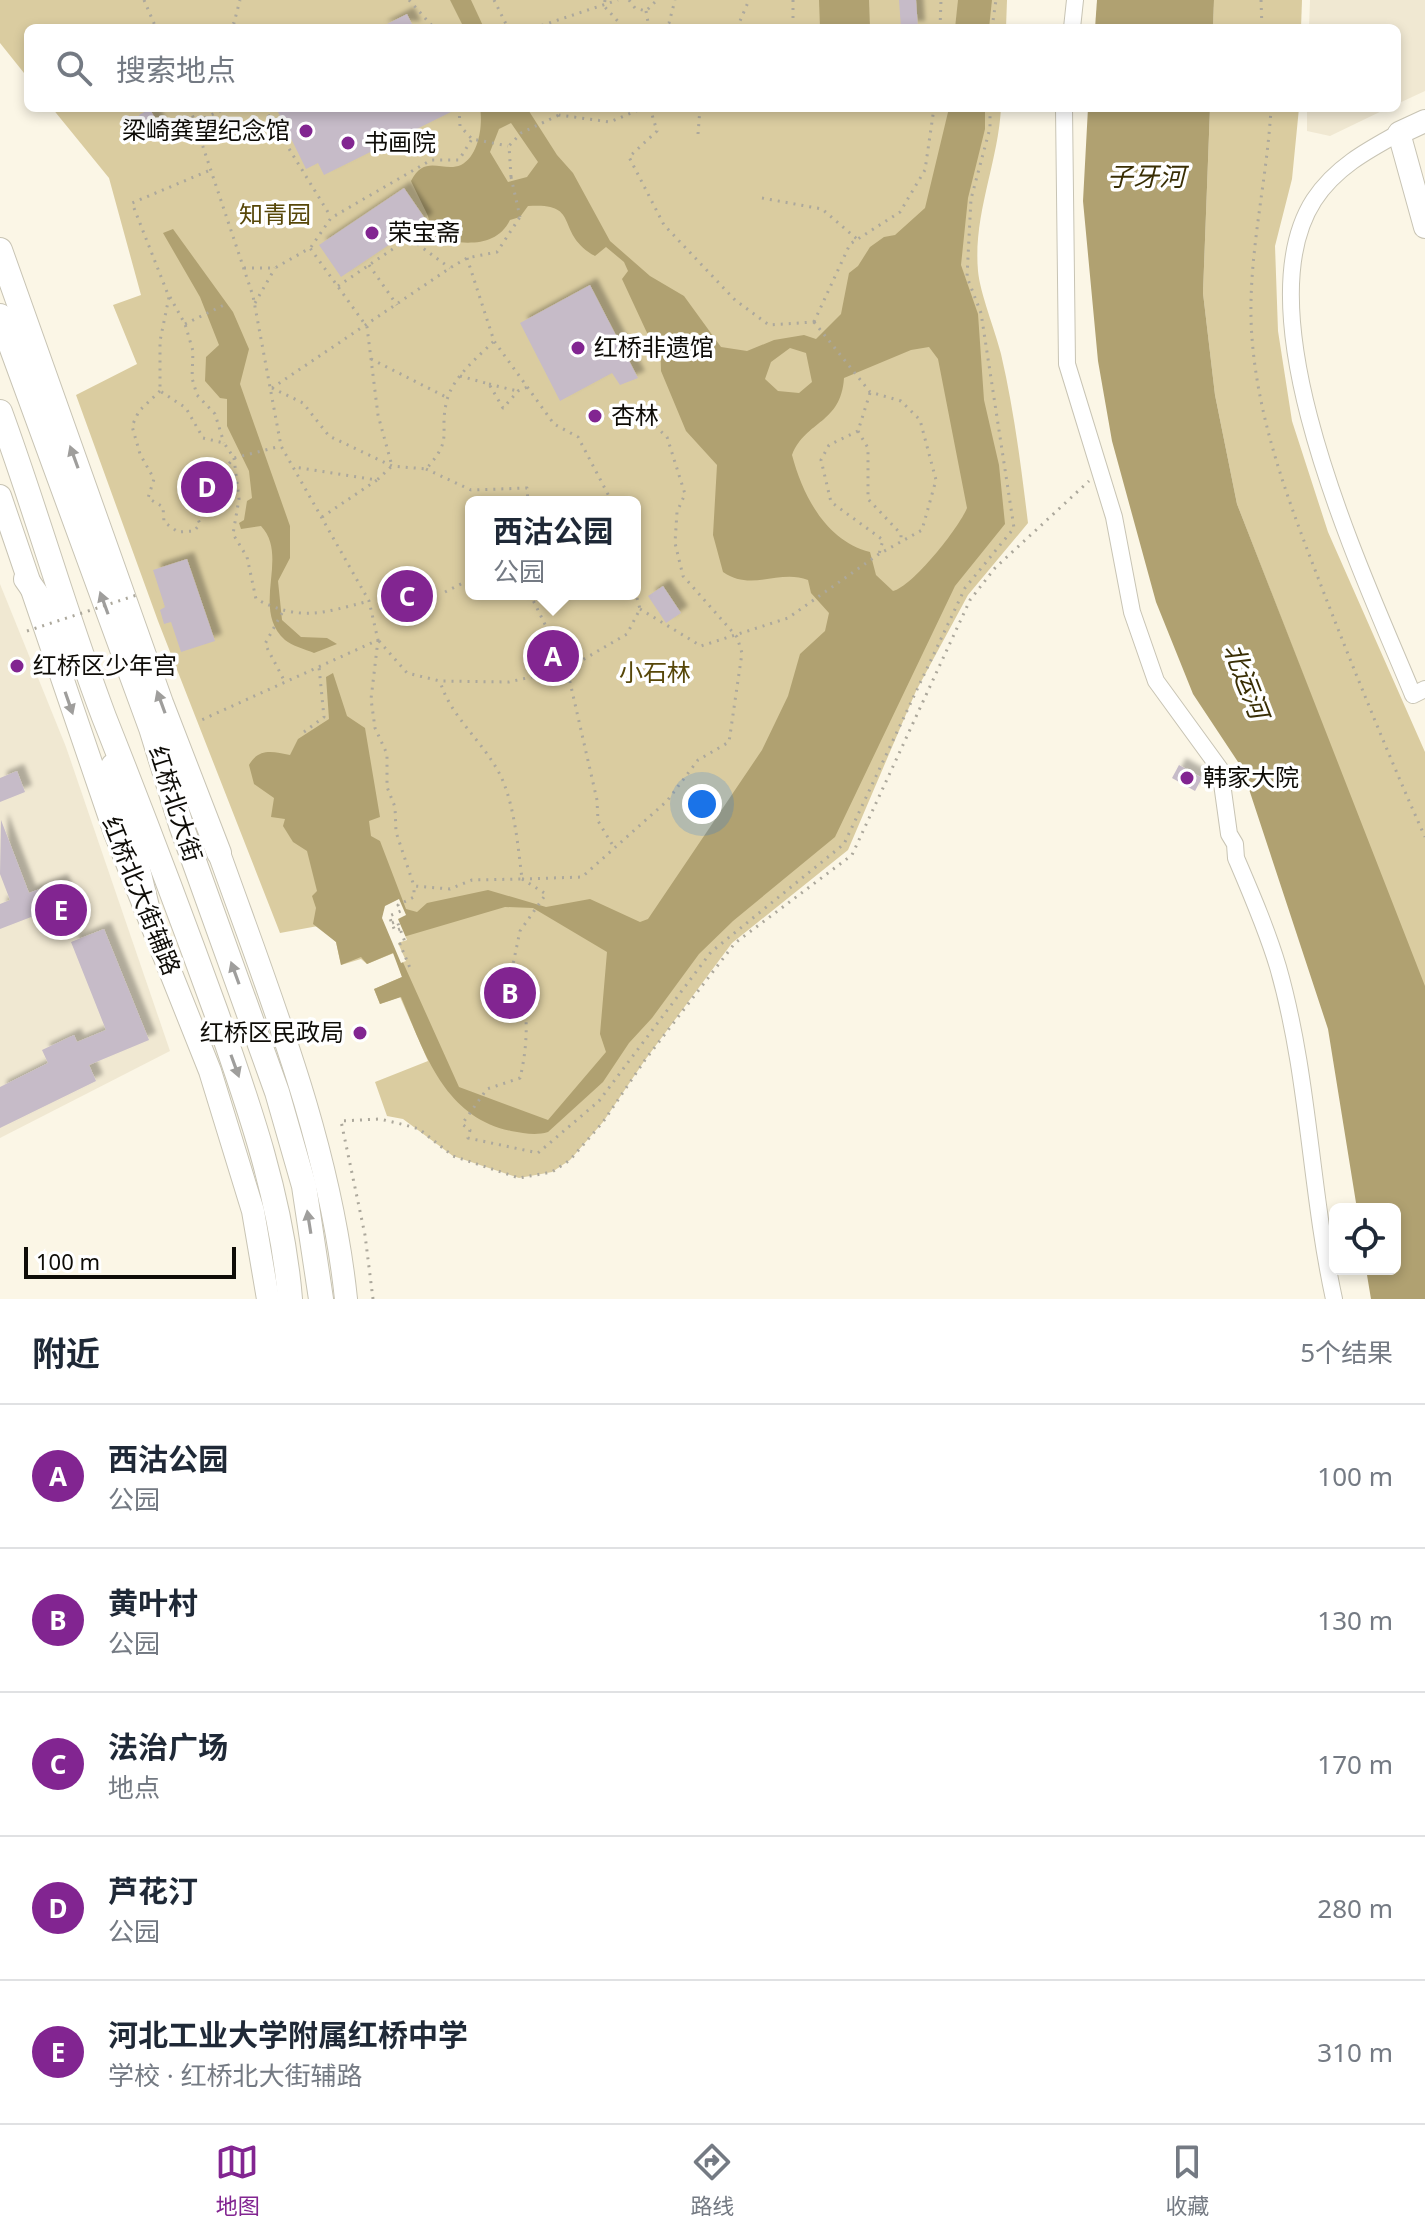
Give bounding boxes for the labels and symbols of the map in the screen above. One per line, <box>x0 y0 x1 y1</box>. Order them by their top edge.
place label: 梁崎龚望纪念馆 <box>122 113 290 146</box>
marker: 梁崎龚望纪念馆 <box>297 122 315 140</box>
place label: 书画院 <box>364 125 436 158</box>
marker: 书画院 <box>339 134 357 152</box>
water label: 子牙河 <box>1107 158 1190 194</box>
park label: 知青园 <box>239 197 311 230</box>
place label: 荣宝斋 <box>388 215 460 248</box>
marker: 荣宝斋 <box>363 224 381 242</box>
place label: 红桥非遗馆 <box>594 330 714 363</box>
marker: 红桥非遗馆 <box>569 339 587 357</box>
place label: 杏林 <box>611 398 659 431</box>
marker: 杏林 <box>586 407 604 425</box>
one-way arrow <box>67 445 80 469</box>
pin: D <box>181 457 233 517</box>
pin: C <box>381 566 433 626</box>
one-way arrow <box>97 591 110 615</box>
pin: A <box>527 626 579 686</box>
water label: 北运河 <box>1216 638 1280 728</box>
place label: 红桥区少年宫 <box>33 648 177 681</box>
park label: 小石林 <box>619 655 691 688</box>
marker: 红桥区少年宫 <box>8 657 26 675</box>
one-way arrow <box>154 690 167 714</box>
one-way arrow <box>63 691 75 715</box>
street label: 红桥北大街 <box>142 741 211 866</box>
place label: 韩家大院 <box>1203 760 1299 793</box>
marker: 韩家大院 <box>1178 769 1196 787</box>
your location <box>682 784 722 824</box>
street label: 红桥北大街辅路 <box>96 811 189 980</box>
pin: E <box>35 880 87 940</box>
one-way arrow <box>228 961 240 985</box>
pin: B <box>484 963 536 1023</box>
place label: 红桥区民政局 <box>200 1015 344 1048</box>
marker: 红桥区民政局 <box>351 1024 369 1042</box>
one-way arrow <box>229 1055 242 1079</box>
one-way arrow <box>303 1209 315 1234</box>
scale bar <box>24 1243 236 1279</box>

